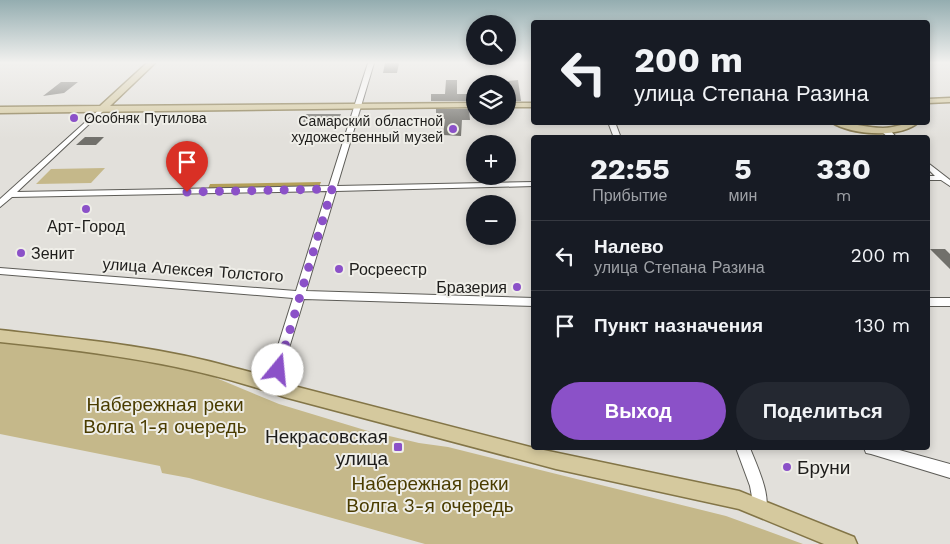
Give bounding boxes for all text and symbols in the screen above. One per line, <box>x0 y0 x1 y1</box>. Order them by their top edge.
map controls <box>466 15 516 245</box>
button: search <box>466 15 516 65</box>
text: 200 m <box>634 39 743 81</box>
icon: left <box>551 40 616 105</box>
button: layers <box>466 75 516 125</box>
text: улица Степана Разина <box>634 81 869 106</box>
place label: Особняк Путилова <box>84 110 207 126</box>
marker: Особняк Путилова <box>68 112 80 124</box>
place label: Самарский областной художественный музей <box>291 113 443 145</box>
marker: Самарский областной художественный музей <box>447 123 459 135</box>
button: + <box>466 135 516 185</box>
pin <box>166 141 208 192</box>
icon: arrive <box>173 148 201 176</box>
text: 22:55 <box>590 151 670 186</box>
text: 5 <box>734 151 752 186</box>
text: 330 <box>816 151 871 186</box>
text: Прибытие <box>592 186 667 205</box>
text: мин <box>729 186 757 205</box>
text: m <box>836 186 851 205</box>
button: − <box>466 195 516 245</box>
marker: Арт-Город <box>80 203 92 215</box>
place label: Арт-Город <box>47 217 126 236</box>
text: Налево <box>594 235 664 258</box>
icon: left <box>551 242 579 270</box>
place label: Зенит <box>31 244 75 263</box>
text: 200 m <box>851 244 910 267</box>
marker: Зенит <box>15 247 27 259</box>
street label: улица Алексея Толстого <box>102 254 284 286</box>
text: улица Степана Разина <box>594 258 765 277</box>
place label: Росреестр <box>349 260 427 279</box>
marker: Росреестр <box>333 263 345 275</box>
place label: Бразерия <box>436 278 507 297</box>
marker: Бразерия <box>511 281 523 293</box>
icon: arrive <box>551 312 579 340</box>
text: Пункт назначения <box>594 314 763 337</box>
text: 130 m <box>855 314 910 337</box>
position arrow <box>251 343 303 395</box>
button: Выход <box>551 382 726 440</box>
button: Поделиться <box>736 382 910 440</box>
park label: Набережная реки Волга 1-я очередь <box>83 393 247 438</box>
place label: Некрасовская улица <box>265 425 388 470</box>
marker: Некрасовская улица <box>392 441 404 453</box>
place label: Бруни <box>797 456 850 479</box>
marker: Бруни <box>781 461 793 473</box>
park label: Набережная реки Волга 3-я очередь <box>346 472 514 517</box>

